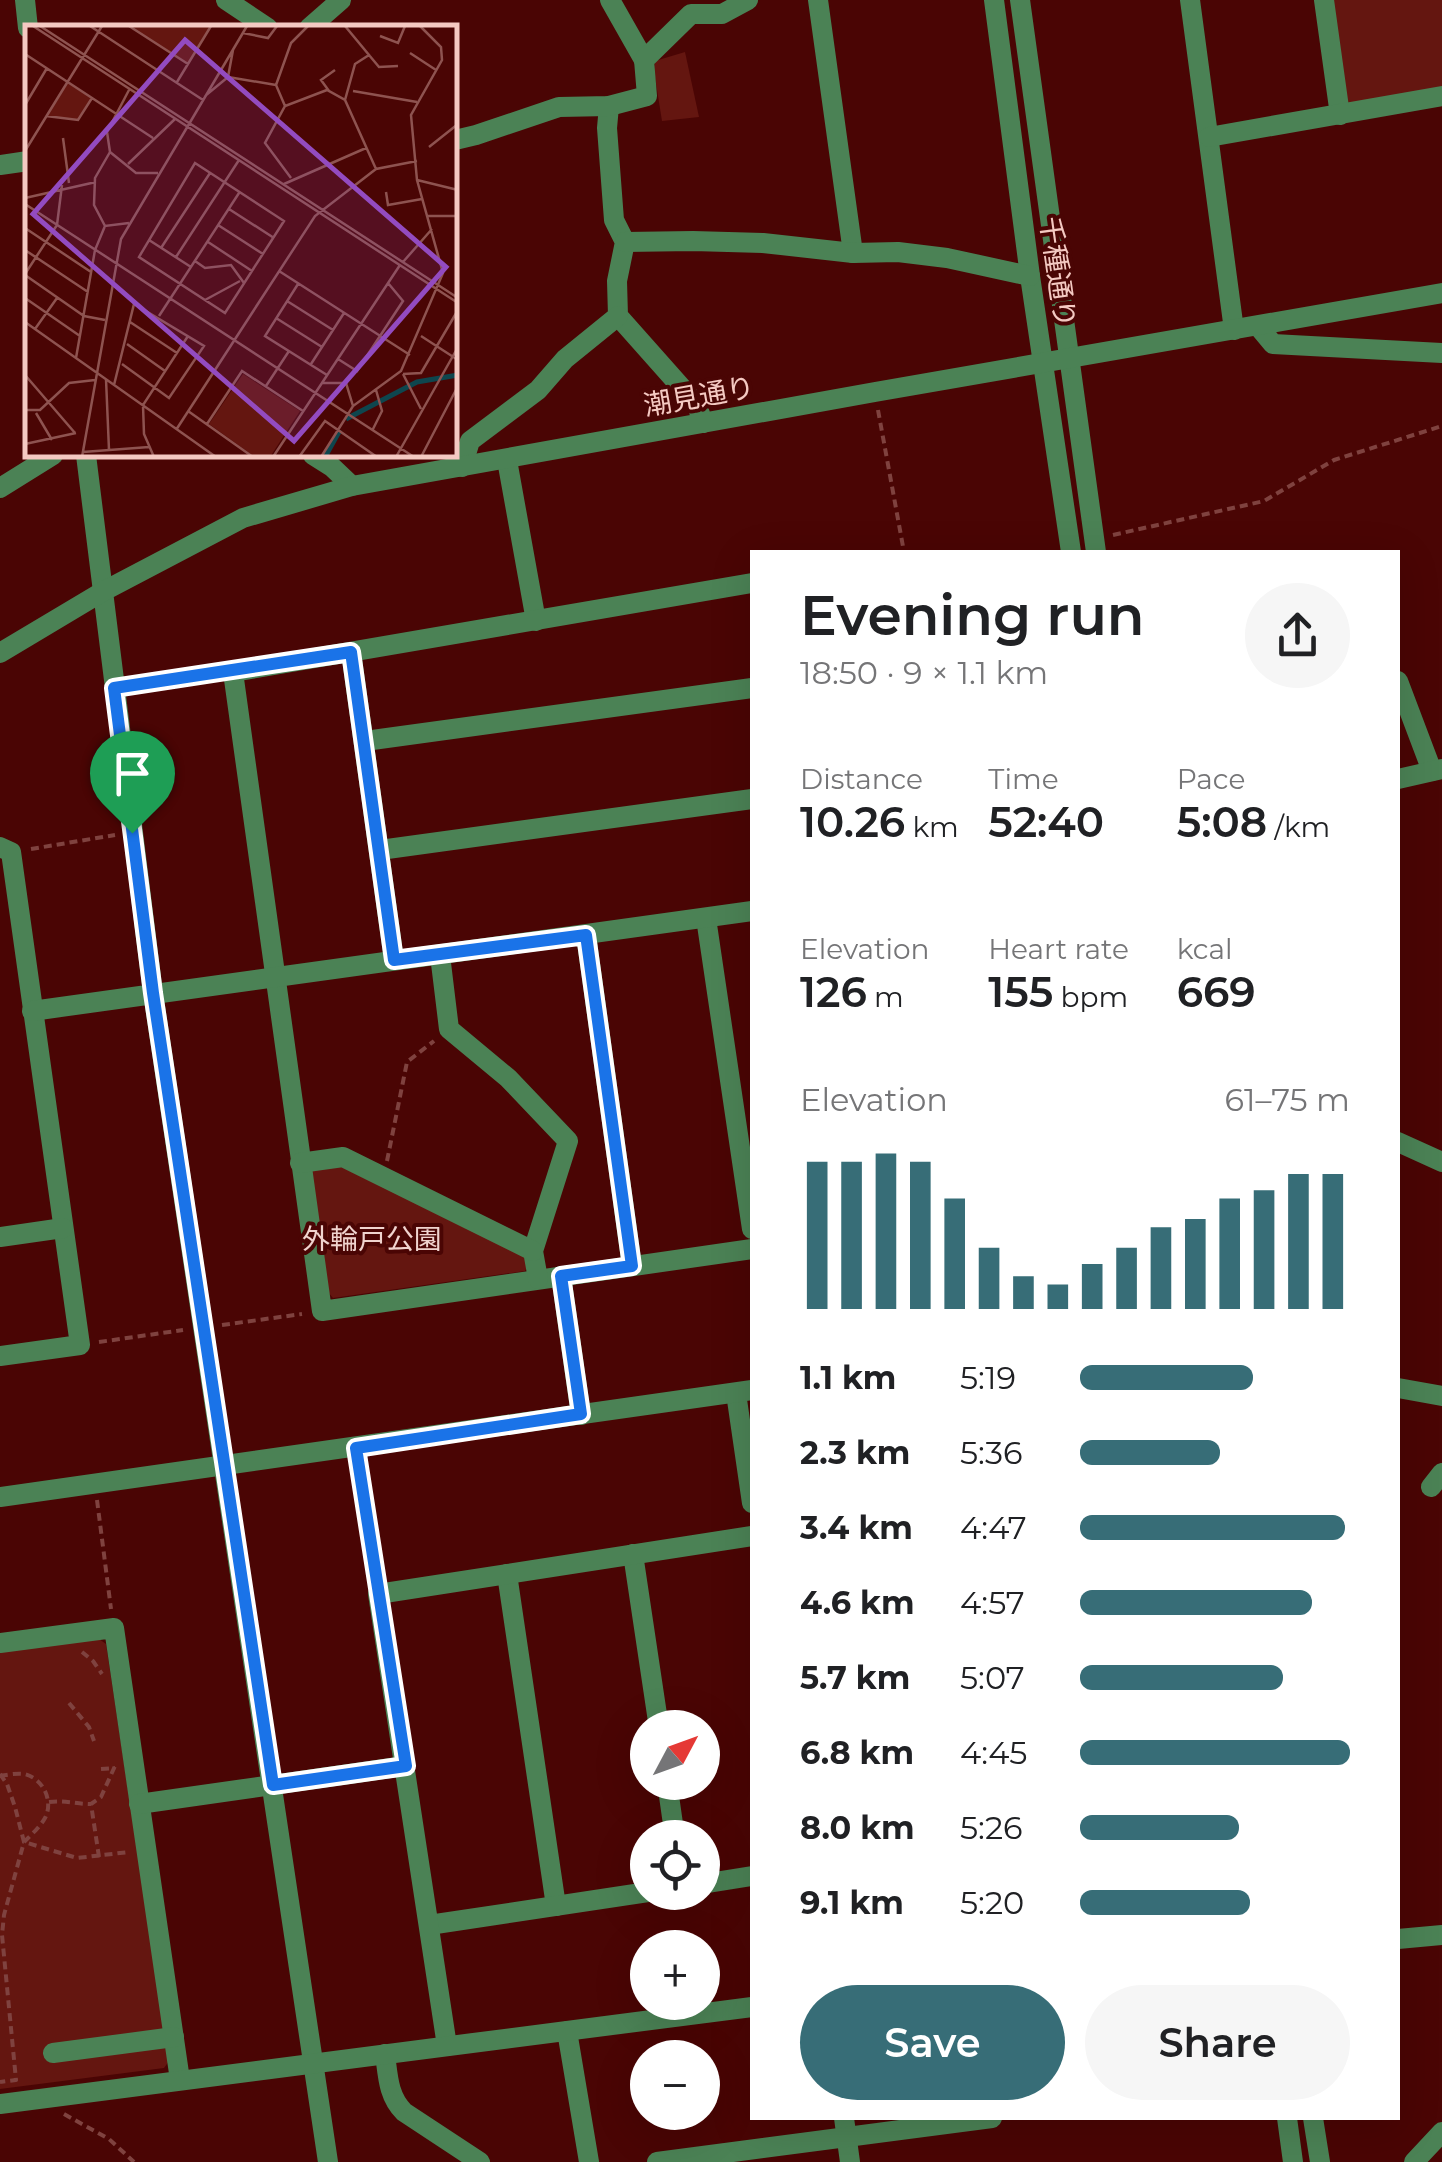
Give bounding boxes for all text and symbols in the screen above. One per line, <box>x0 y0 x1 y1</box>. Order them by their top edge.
inset map <box>25 25 458 458</box>
street label: 千種通り <box>1033 214 1083 330</box>
street label: 潮見通り <box>641 370 757 422</box>
text: Evening run <box>800 582 1145 649</box>
button: share <box>1245 583 1350 688</box>
text: 18:50 · 9 × 1.1 km <box>800 653 1048 692</box>
pin <box>90 731 175 834</box>
icon: arrive <box>105 746 160 801</box>
text: Distance <box>800 762 923 796</box>
text: Time <box>988 762 1059 796</box>
text: Pace <box>1177 762 1245 796</box>
text: 10.26 <box>800 796 905 848</box>
text: 52:40 <box>988 796 1104 848</box>
text: 5:08 <box>1177 796 1267 848</box>
text: km <box>905 810 959 844</box>
text: /km <box>1267 810 1330 844</box>
text: Elevation <box>800 932 929 966</box>
text: Heart rate <box>988 932 1129 966</box>
text: kcal <box>1177 932 1233 966</box>
text: 126 <box>800 966 867 1018</box>
text: 155 <box>988 966 1053 1018</box>
text: 669 <box>1177 966 1256 1018</box>
text: m <box>867 980 904 1014</box>
text: bpm <box>1053 980 1128 1014</box>
text: Elevation <box>800 1080 948 1119</box>
text: 61–75 m <box>1225 1080 1350 1119</box>
park label: 外輪戸公園 <box>302 1222 442 1256</box>
text: 1.1 km <box>800 1358 896 1397</box>
text: 5:19 <box>960 1358 1016 1397</box>
text: 2.3 km <box>800 1433 910 1472</box>
text: 5:36 <box>960 1433 1022 1472</box>
text: 3.4 km <box>800 1508 913 1547</box>
text: 4:47 <box>960 1508 1027 1547</box>
text: 4.6 km <box>800 1583 915 1622</box>
text: 4:57 <box>960 1583 1025 1622</box>
text: 5.7 km <box>800 1658 910 1697</box>
text: 5:07 <box>960 1658 1025 1697</box>
north arrow <box>630 1710 720 1800</box>
map controls <box>630 1710 720 2130</box>
text: 6.8 km <box>800 1733 914 1772</box>
text: 4:45 <box>960 1733 1027 1772</box>
text: 8.0 km <box>800 1808 915 1847</box>
text: 5:26 <box>960 1808 1023 1847</box>
button: locate <box>630 1820 720 1910</box>
text: 9.1 km <box>800 1883 904 1922</box>
text: 5:20 <box>960 1883 1024 1922</box>
button: + <box>630 1930 720 2020</box>
button: Save <box>800 1985 1065 2100</box>
button: Share <box>1085 1985 1350 2100</box>
button: − <box>630 2040 720 2130</box>

